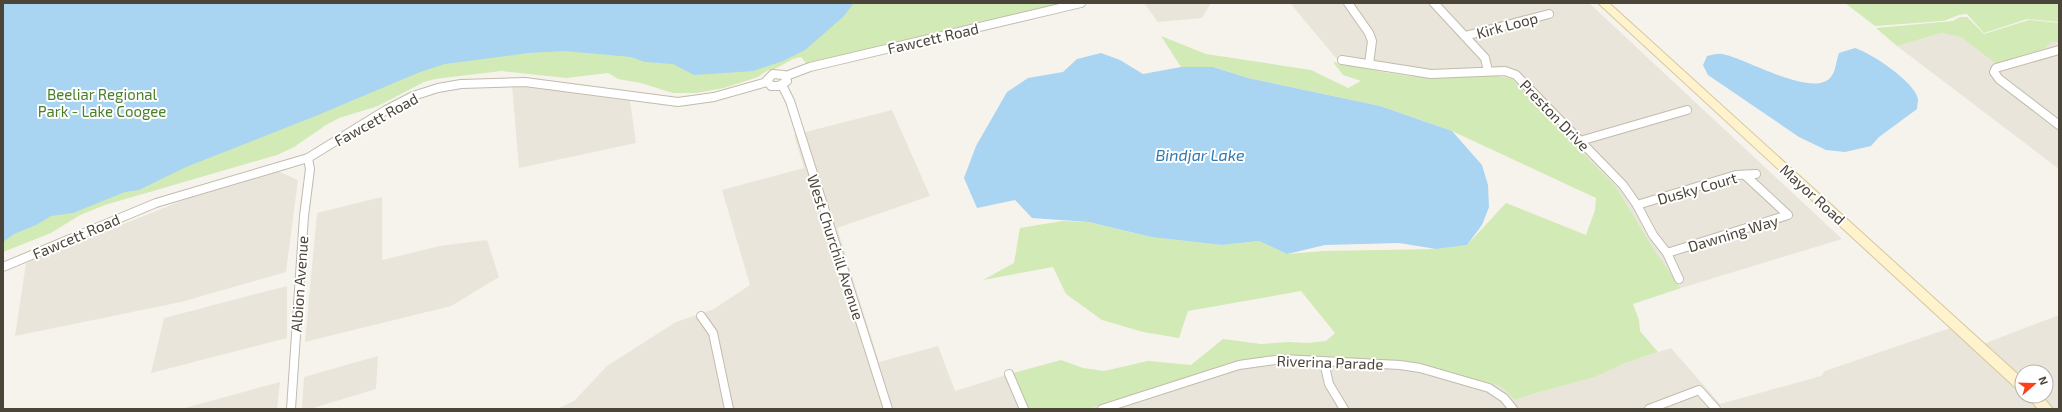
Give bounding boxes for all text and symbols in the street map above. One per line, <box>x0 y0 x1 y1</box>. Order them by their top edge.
street label: Kirk Loop <box>1474 8 1540 42</box>
street label: Fawcett Road <box>886 19 980 57</box>
street label: Preston Drive <box>1516 76 1594 154</box>
park label: Beeliar Regional Park - Lake Coogee <box>38 85 166 120</box>
street label: Fawcett Road <box>331 89 421 149</box>
water label: Bindjar Lake <box>1155 145 1245 165</box>
street label: Mayor Road <box>1777 160 1849 228</box>
street label: Dusky Court <box>1655 168 1739 208</box>
street label: West Churchill Avenue <box>804 172 868 322</box>
street label: Fawcett Road <box>30 210 122 262</box>
street label: Dawning Way <box>1686 211 1780 255</box>
street label: Albion Avenue <box>287 235 311 333</box>
street label: Riverina Parade <box>1276 351 1384 373</box>
north arrow <box>2014 364 2054 404</box>
text: N <box>2036 374 2051 386</box>

